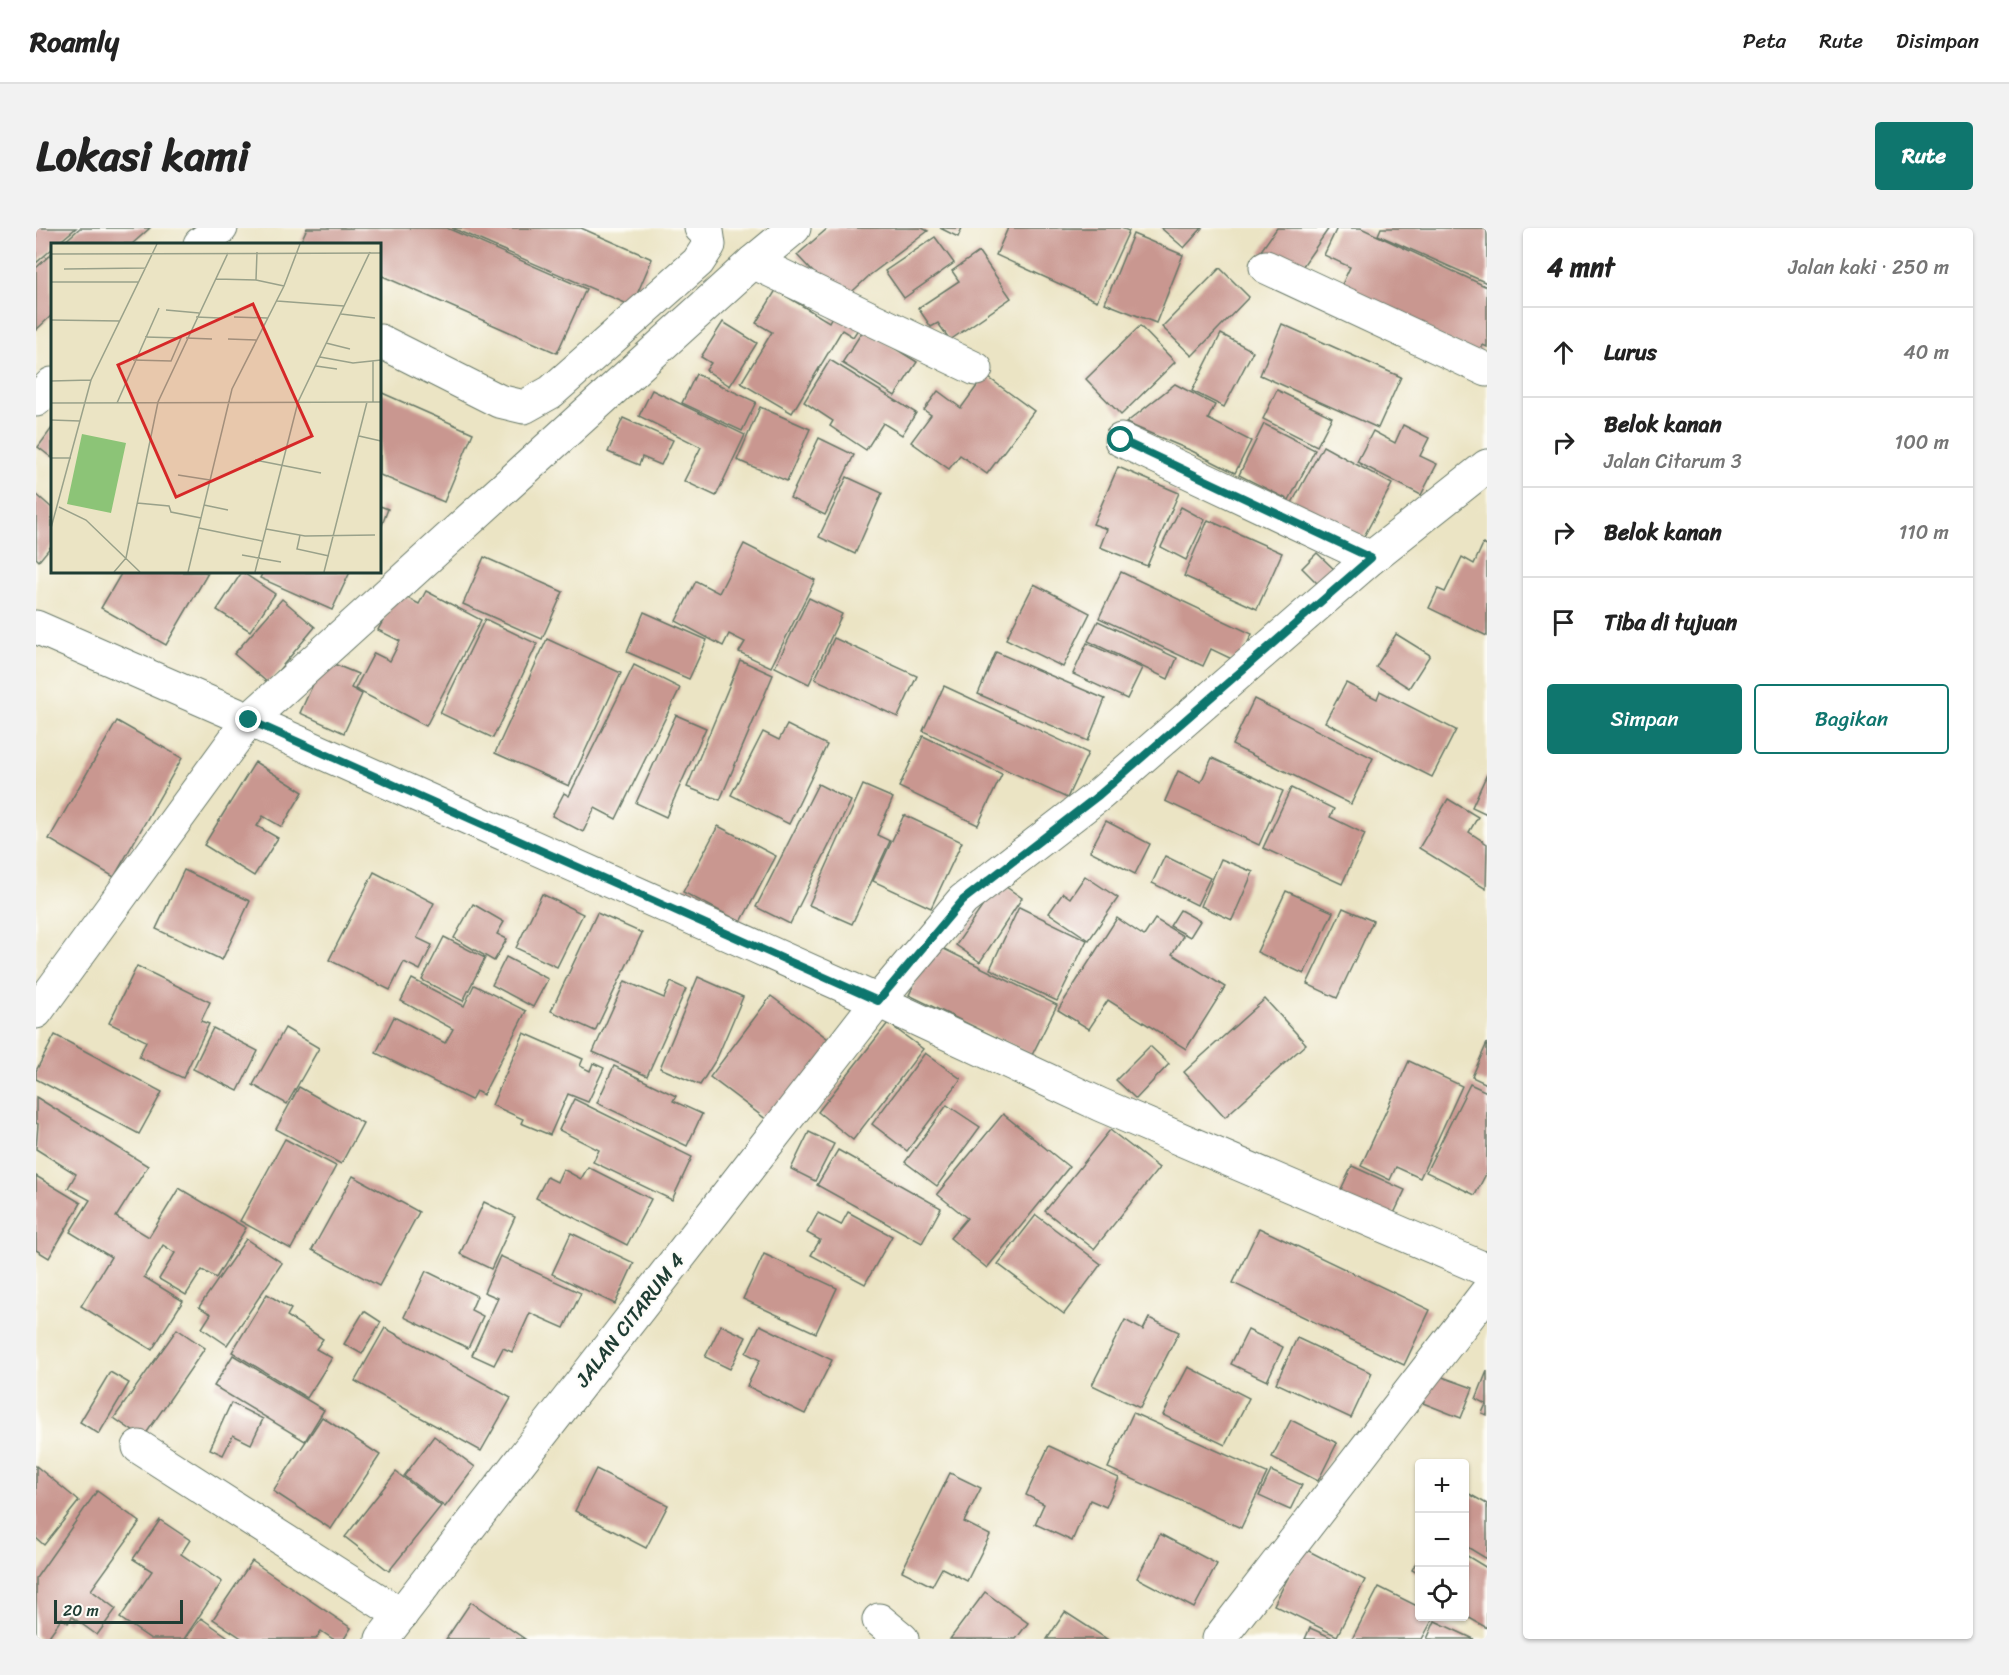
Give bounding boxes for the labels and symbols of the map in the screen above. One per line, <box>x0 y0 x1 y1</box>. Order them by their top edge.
inset map <box>51 243 381 573</box>
route start <box>1107 426 1133 452</box>
route end <box>235 706 261 732</box>
street label: JALAN CITARUM 4 <box>565 1245 694 1396</box>
scale bar <box>54 1597 183 1624</box>

